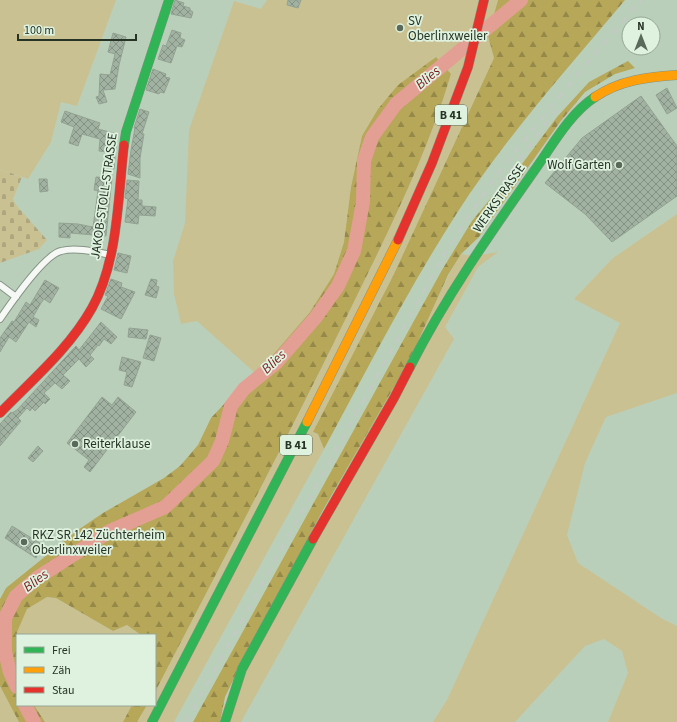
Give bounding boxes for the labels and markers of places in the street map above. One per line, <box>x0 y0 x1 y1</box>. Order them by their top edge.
place label: SV Oberlinxweiler <box>408 12 488 45</box>
marker: SV Oberlinxweiler <box>395 23 405 33</box>
place label: Wolf Garten <box>547 156 611 174</box>
marker: Wolf Garten <box>614 160 624 170</box>
place label: Reiterklause <box>83 435 150 453</box>
marker: Reiterklause <box>70 439 80 449</box>
place label: RKZ SR 142 Züchterheim Oberlinxweiler <box>32 526 165 559</box>
marker: RKZ SR 142 Züchterheim Oberlinxweiler <box>19 537 29 547</box>

